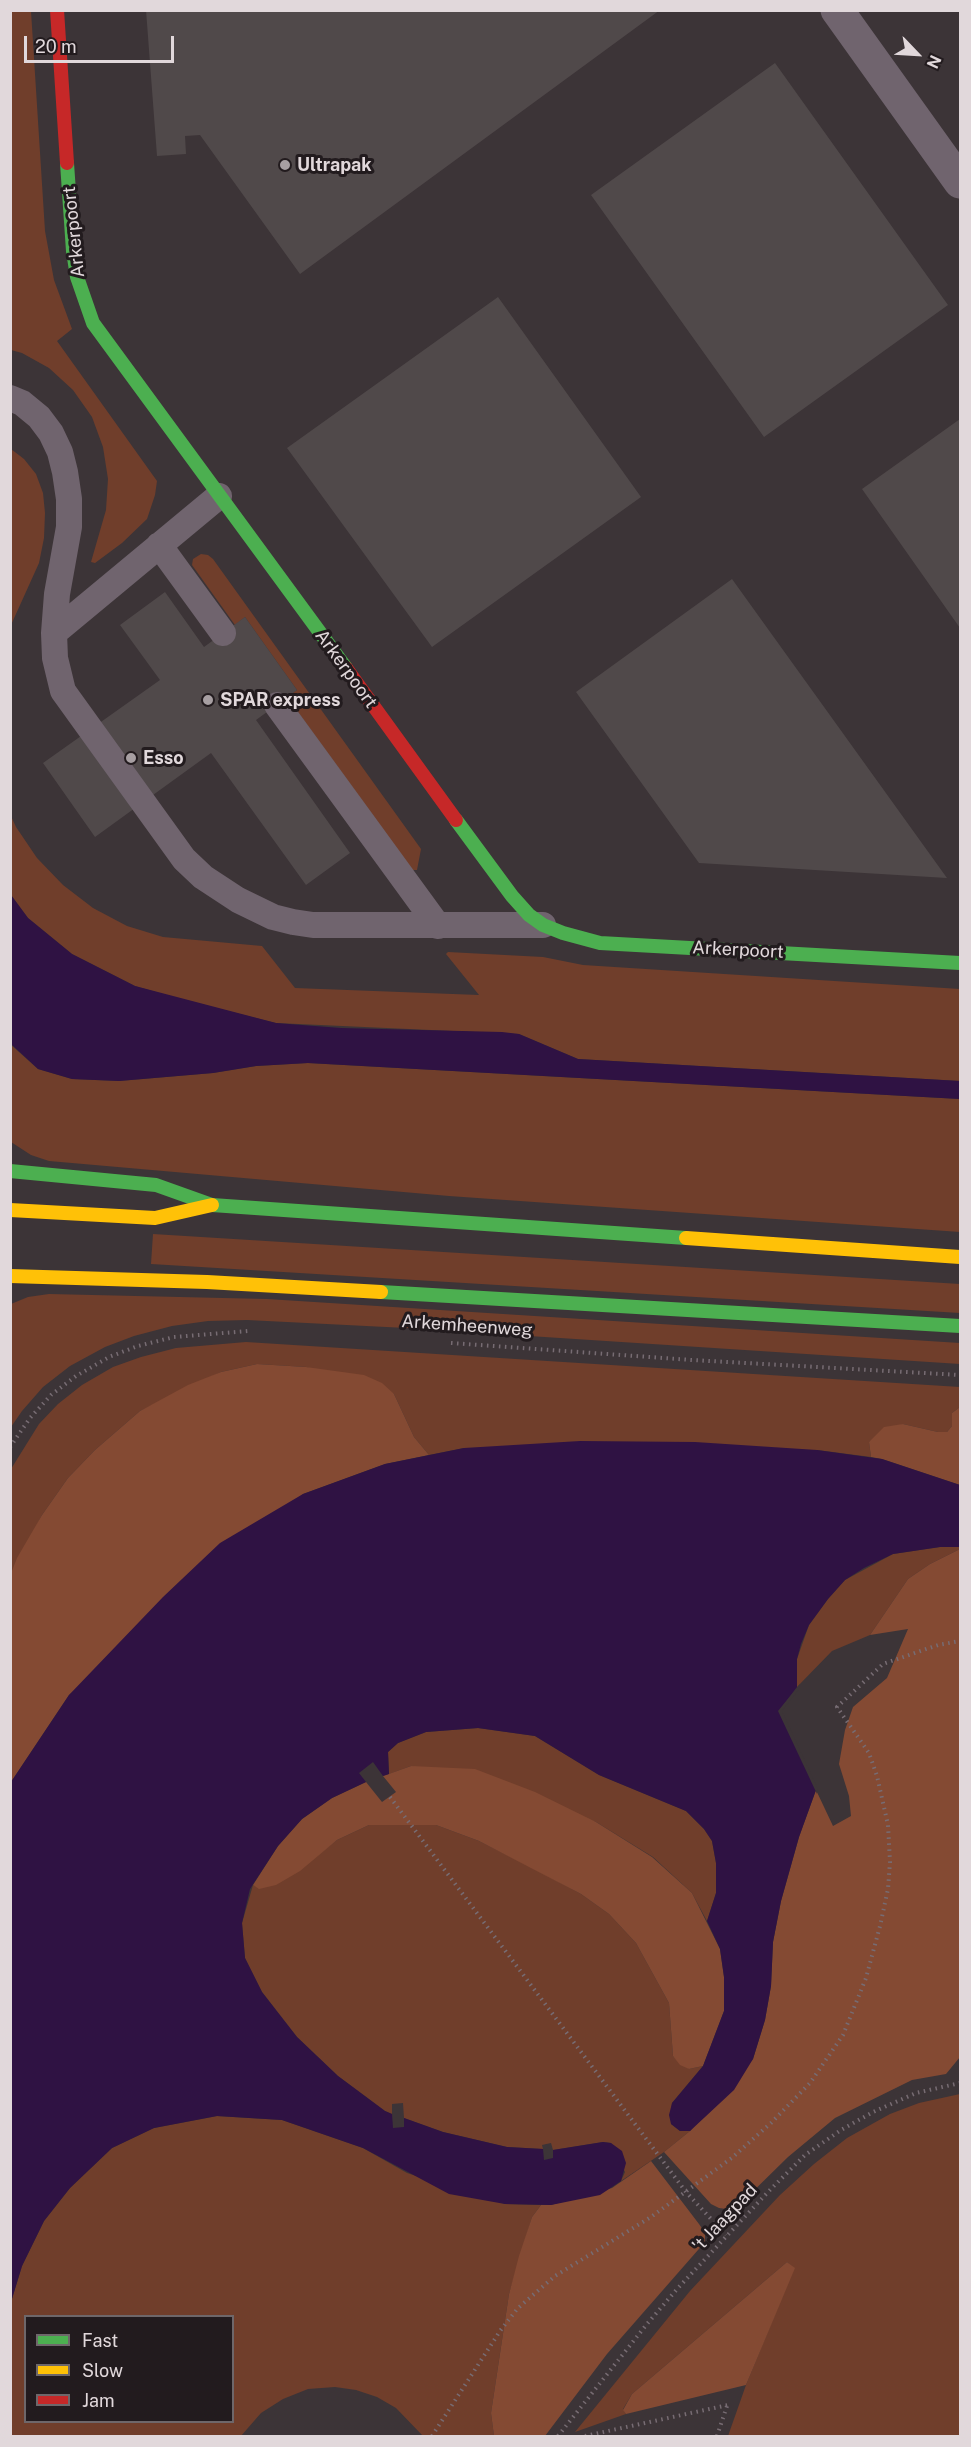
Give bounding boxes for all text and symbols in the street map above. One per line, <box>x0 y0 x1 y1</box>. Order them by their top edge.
scale bar <box>27 24 177 62</box>
north arrow <box>887 24 947 84</box>
text: 20 m <box>35 36 77 57</box>
text: N <box>923 52 945 71</box>
place label: Ultrapak <box>297 154 372 176</box>
marker: Ultrapak <box>278 158 292 172</box>
street label: Arkerpoort <box>58 185 90 279</box>
street label: Arkerpoort <box>310 626 382 712</box>
place label: SPAR express <box>220 689 340 711</box>
marker: SPAR express <box>201 693 215 707</box>
place label: Esso <box>143 747 184 769</box>
marker: Esso <box>124 751 138 765</box>
street label: Arkerpoort <box>692 937 784 963</box>
street label: Arkemheenweg <box>401 1311 533 1341</box>
street label: 't Jaagpad <box>688 2180 762 2256</box>
legend <box>24 2315 234 2423</box>
text: Fast <box>82 2330 118 2351</box>
text: Slow <box>82 2360 123 2381</box>
text: Jam <box>82 2390 115 2411</box>

